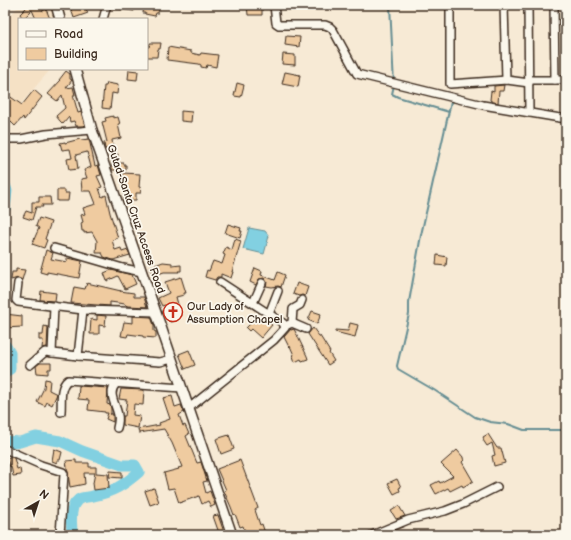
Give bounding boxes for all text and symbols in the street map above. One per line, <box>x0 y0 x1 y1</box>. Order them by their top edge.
legend <box>18 18 148 70</box>
text: Road <box>54 27 83 42</box>
text: Building <box>54 47 98 62</box>
street label: Gutad-Santa Cruz Access Road <box>104 143 168 295</box>
place label: Our Lady of Assumption Chapel <box>187 300 283 326</box>
church icon: Our Lady of Assumption Chapel <box>162 301 184 323</box>
north arrow <box>18 482 58 522</box>
text: N <box>37 487 51 502</box>

